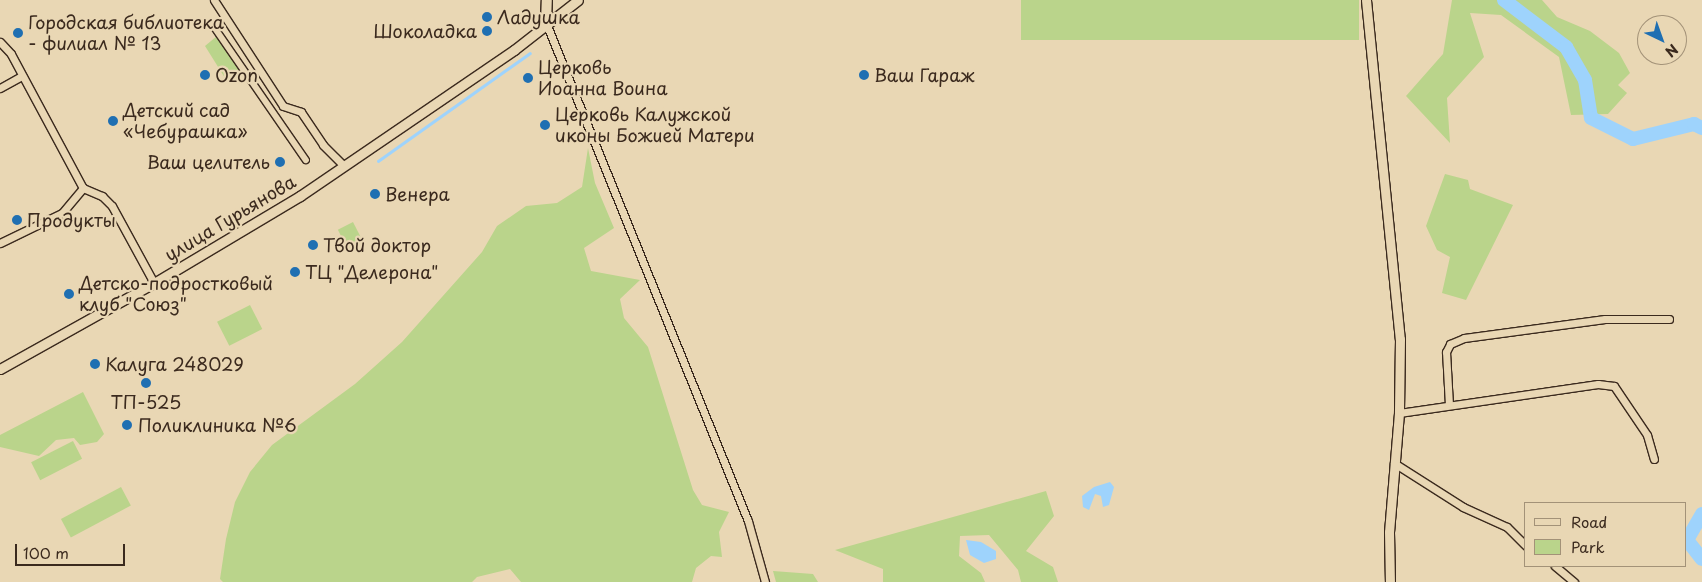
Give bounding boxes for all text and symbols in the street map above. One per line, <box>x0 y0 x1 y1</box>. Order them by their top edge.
place label: Ладушка <box>497 6 580 28</box>
marker: Ладушка <box>481 11 493 23</box>
place label: Городская библиотека - филиал № 13 <box>28 12 224 54</box>
north arrow <box>1637 15 1687 65</box>
place label: Шоколадка <box>373 20 477 42</box>
marker: Шоколадка <box>481 25 493 37</box>
marker: Городская библиотека - филиал № 13 <box>12 27 24 39</box>
text: N <box>1661 39 1683 62</box>
place label: Церковь Иоанна Воина <box>538 57 669 100</box>
place label: Ozon <box>215 64 258 86</box>
place label: Ваш Гараж <box>874 64 974 86</box>
marker: Ozon <box>199 69 211 81</box>
marker: Ваш Гараж <box>858 69 870 81</box>
marker: Церковь Иоанна Воина <box>522 72 534 84</box>
place label: Детский сад «Чебурашка» <box>123 100 248 142</box>
place label: Церковь Калужской иконы Божией Матери <box>555 104 757 146</box>
marker: Детский сад «Чебурашка» <box>107 115 119 127</box>
marker: Церковь Калужской иконы Божией Матери <box>539 119 551 131</box>
place label: Ваш целитель <box>147 151 270 173</box>
marker: Ваш целитель <box>274 156 286 168</box>
street label: улица Гурьянова <box>160 170 300 266</box>
place label: Венера <box>385 183 450 205</box>
marker: Венера <box>369 188 381 200</box>
place label: Продукты <box>27 209 116 231</box>
marker: Продукты <box>11 214 23 226</box>
place label: Твой доктор <box>323 234 432 256</box>
marker: Твой доктор <box>307 239 319 251</box>
place label: ТЦ "Делерона" <box>305 261 439 283</box>
marker: ТЦ "Делерона" <box>289 266 301 278</box>
place label: Детско-подростковый клуб "Союз" <box>79 273 273 316</box>
marker: Детско-подростковый клуб "Союз" <box>63 288 75 300</box>
place label: Калуга 248029 <box>105 353 244 375</box>
marker: Калуга 248029 <box>89 358 101 370</box>
marker: ТП-525 <box>140 377 152 389</box>
place label: ТП-525 <box>111 391 181 413</box>
place label: Поликлиника №6 <box>138 414 297 436</box>
marker: Поликлиника №6 <box>120 418 134 432</box>
legend <box>1524 502 1687 567</box>
text: Road <box>1571 510 1607 533</box>
scale bar <box>18 534 128 566</box>
text: Park <box>1571 535 1605 558</box>
text: 100 m <box>23 541 69 564</box>

